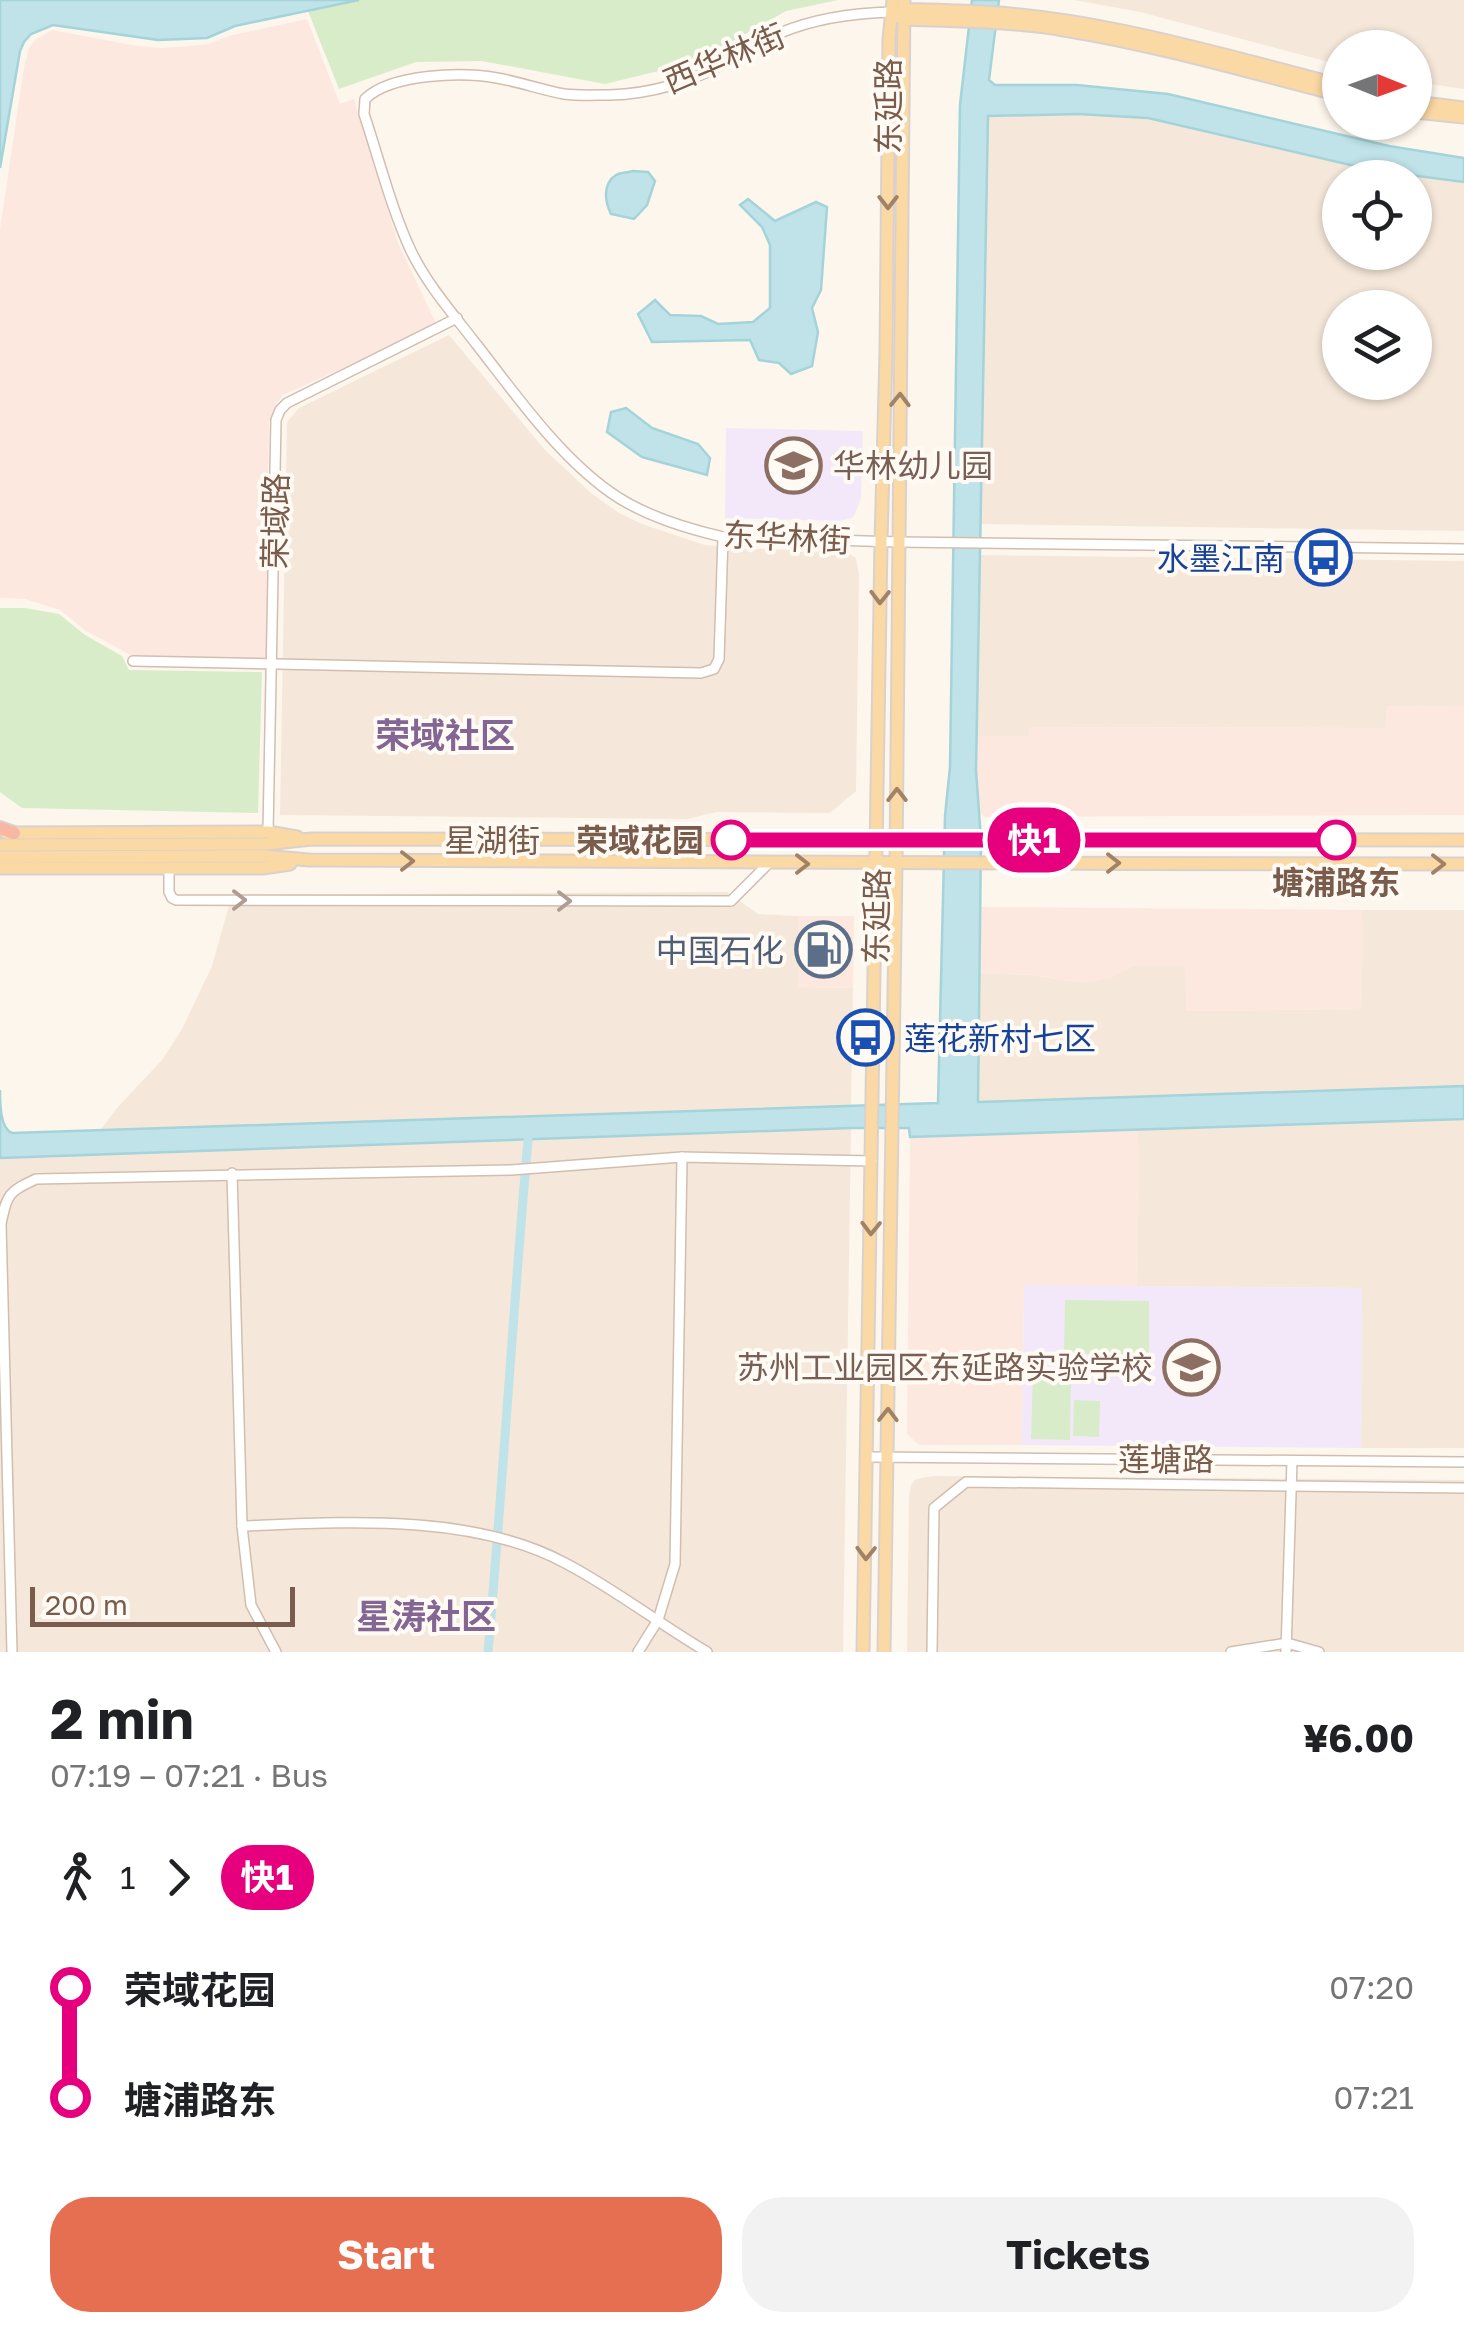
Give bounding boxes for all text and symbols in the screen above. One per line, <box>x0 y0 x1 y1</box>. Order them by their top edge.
street label: 西华林街 <box>658 16 790 100</box>
north arrow <box>1322 30 1432 140</box>
map controls <box>1322 30 1432 400</box>
street label: 东延路 <box>869 58 907 154</box>
button: locate <box>1322 160 1432 270</box>
one-way arrow <box>877 195 898 211</box>
button: layers <box>1322 290 1432 400</box>
one-way arrow <box>889 392 911 408</box>
school or university icon: 华林幼儿园 <box>764 435 824 495</box>
place label: 华林幼儿园 <box>833 446 993 484</box>
street label: 荣域路 <box>255 473 295 569</box>
street label: 东华林街 <box>722 515 852 559</box>
bus stop icon: 水墨江南 <box>1294 528 1354 588</box>
place label: 水墨江南 <box>1157 539 1285 577</box>
one-way arrow <box>869 590 891 606</box>
district label: 荣域社区 <box>375 714 515 756</box>
one-way arrow <box>886 787 908 802</box>
line badge: 快1 <box>989 808 1079 872</box>
text: 快1 <box>1007 819 1061 861</box>
street label: 星湖街 <box>444 821 540 859</box>
place label: 荣域花园 <box>576 821 704 859</box>
marker: 荣域花园 <box>712 821 750 859</box>
marker: 塘浦路东 <box>1317 821 1355 859</box>
one-way arrow <box>400 850 415 872</box>
one-way arrow <box>1106 852 1122 874</box>
one-way arrow <box>794 853 810 875</box>
one-way arrow <box>1432 853 1447 875</box>
place label: 塘浦路东 <box>1272 863 1400 901</box>
street label: 东延路 <box>856 868 896 964</box>
one-way arrow <box>232 889 248 911</box>
one-way arrow <box>558 890 573 912</box>
fuel station icon: 中国石化 <box>793 920 853 980</box>
place label: 中国石化 <box>656 931 784 969</box>
bus stop icon: 莲花新村七区 <box>835 1008 895 1068</box>
place label: 莲花新村七区 <box>904 1019 1096 1057</box>
one-way arrow <box>861 1221 882 1237</box>
school or university icon: 苏州工业园区东延路实验学校 <box>1162 1337 1222 1397</box>
place label: 苏州工业园区东延路实验学校 <box>737 1348 1153 1386</box>
one-way arrow <box>877 1406 898 1422</box>
street label: 莲塘路 <box>1118 1440 1214 1478</box>
one-way arrow <box>855 1546 876 1562</box>
scale bar <box>30 1582 295 1626</box>
text: 200 m <box>45 1588 128 1621</box>
district label: 星涛社区 <box>356 1595 496 1637</box>
text: 2 min <box>50 1685 194 1751</box>
text: ¥6.00 <box>1303 1715 1414 1760</box>
text: 07:19 – 07:21 · Bus <box>50 1756 328 1794</box>
icon: walk <box>50 1850 105 1905</box>
icon: forward <box>151 1850 206 1905</box>
text: 快1 <box>241 1856 294 1898</box>
text: 1 <box>120 1858 136 1896</box>
text: 荣域花园 <box>124 1967 276 2012</box>
text: 07:20 <box>1329 1968 1414 2006</box>
text: 塘浦路东 <box>124 2077 276 2122</box>
text: 07:21 <box>1334 2078 1414 2116</box>
button: Start <box>50 2197 722 2312</box>
button: Tickets <box>742 2197 1414 2312</box>

